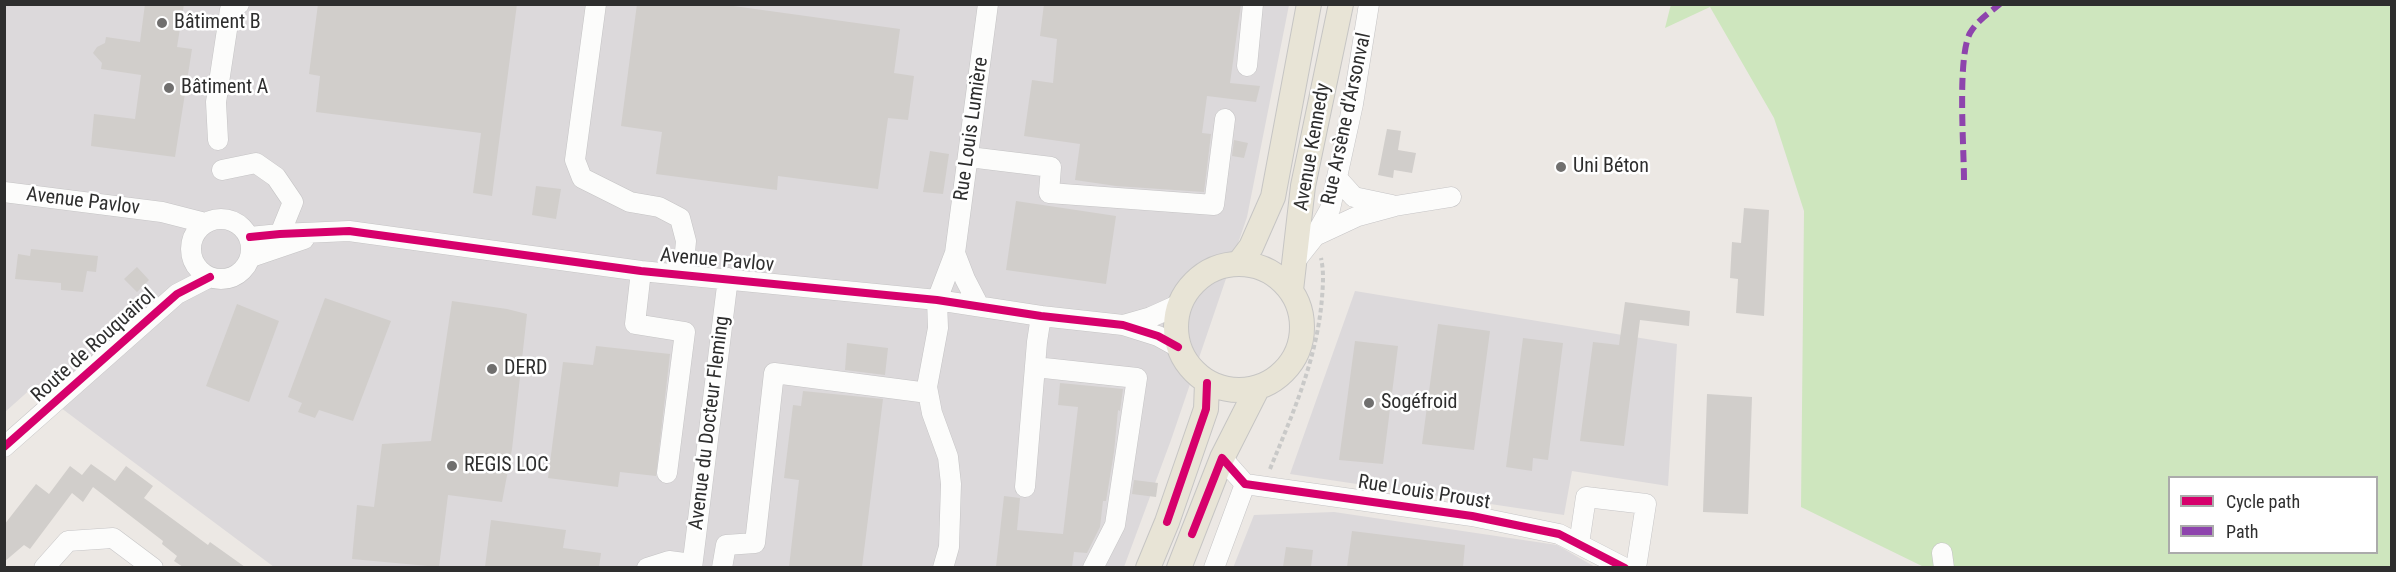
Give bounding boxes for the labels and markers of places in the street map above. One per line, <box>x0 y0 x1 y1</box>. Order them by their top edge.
place label: Bâtiment B <box>174 11 261 35</box>
marker: Bâtiment B <box>155 16 169 30</box>
place label: Bâtiment A <box>181 76 268 100</box>
marker: Bâtiment A <box>162 81 176 95</box>
place label: Uni Béton <box>1573 155 1649 179</box>
marker: Uni Béton <box>1554 160 1568 174</box>
place label: DERD <box>504 357 547 381</box>
marker: DERD <box>485 362 499 376</box>
place label: Sogéfroid <box>1381 391 1457 415</box>
marker: Sogéfroid <box>1362 396 1376 410</box>
place label: REGIS LOC <box>464 454 549 478</box>
marker: REGIS LOC <box>445 459 459 473</box>

